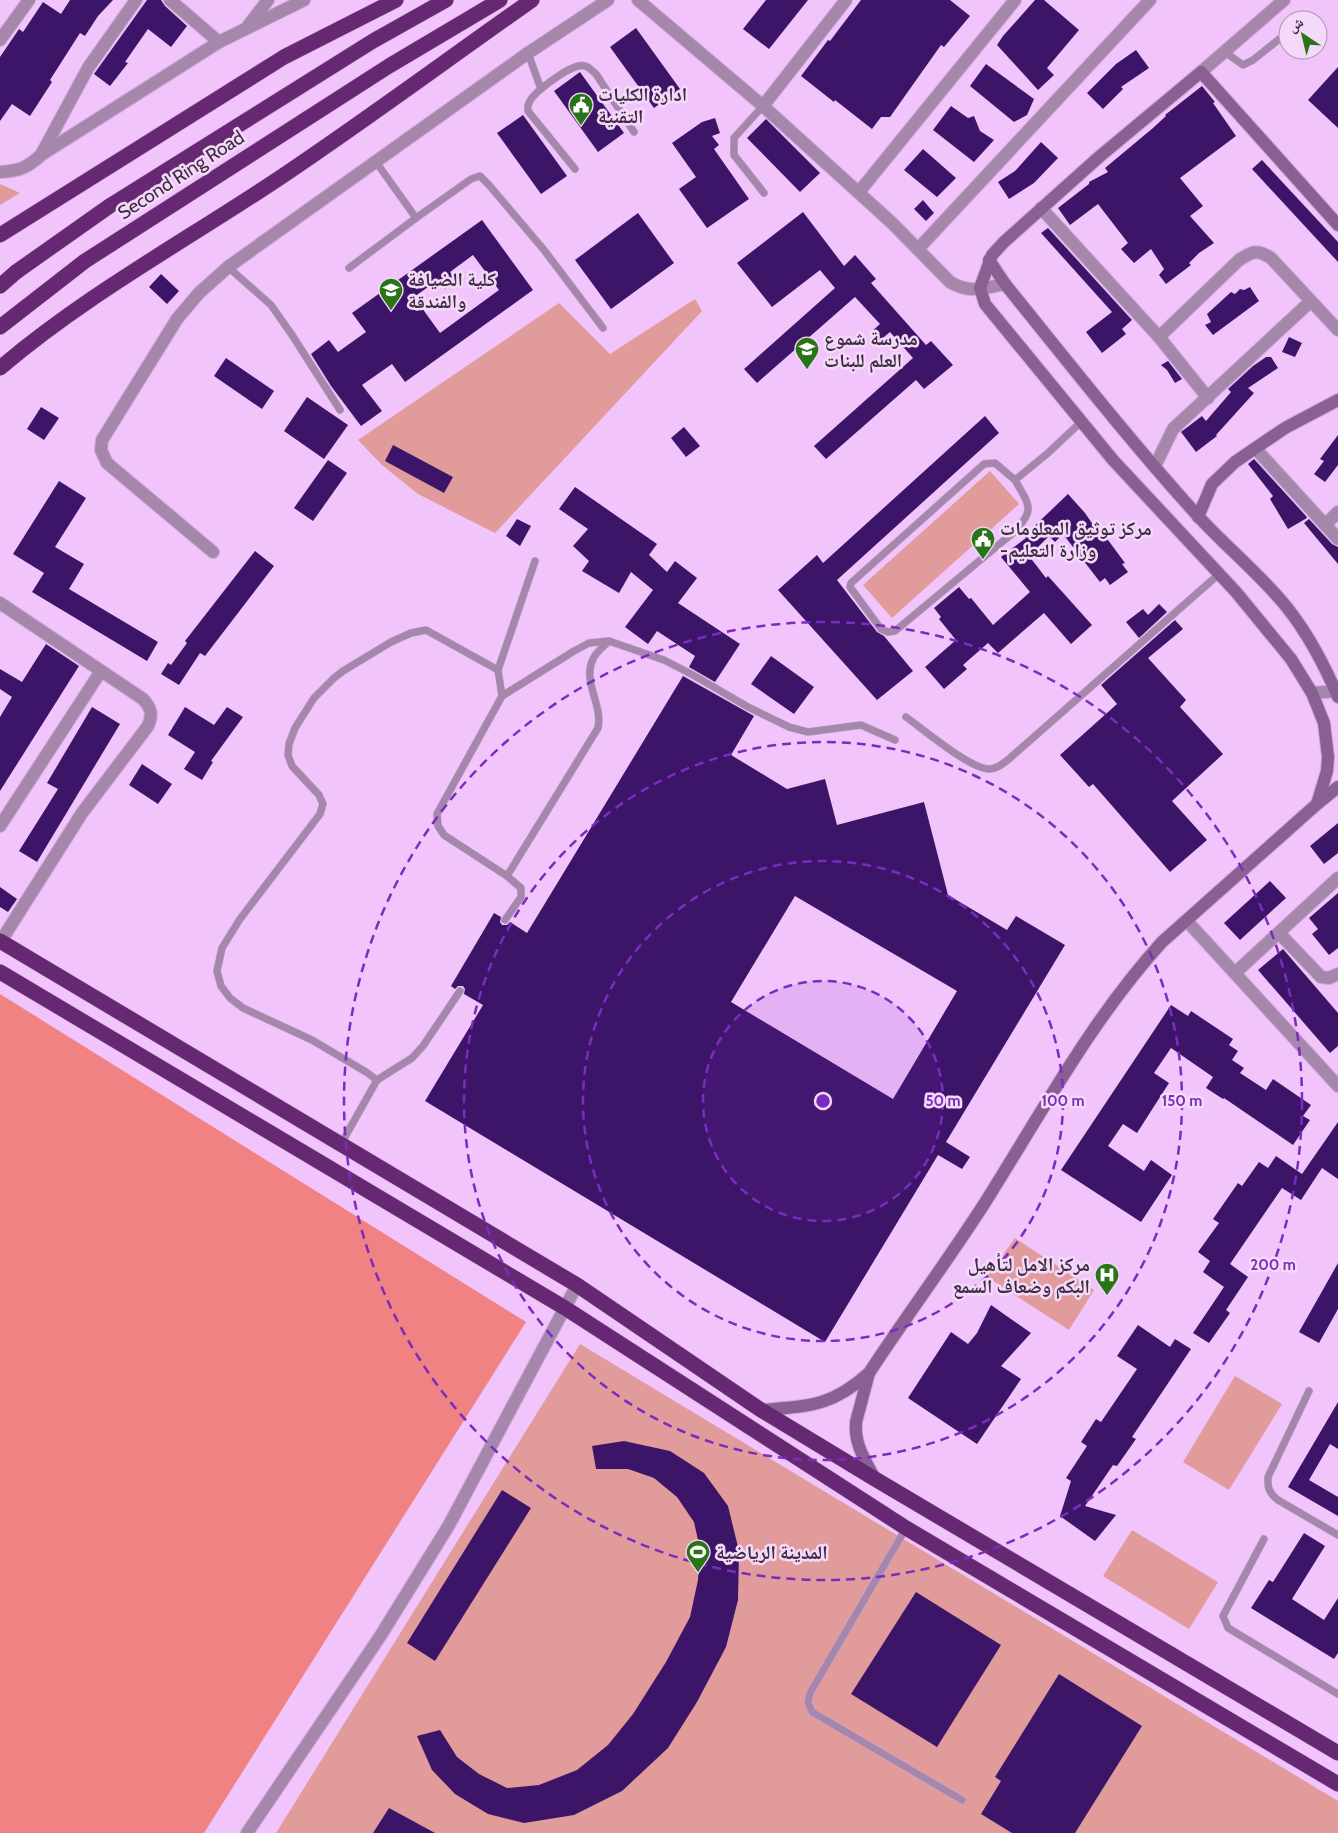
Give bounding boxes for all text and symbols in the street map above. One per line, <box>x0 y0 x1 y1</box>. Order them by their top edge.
north arrow <box>1278 10 1328 60</box>
text: ش <box>1284 13 1307 36</box>
place label: ادارة الكليات التقنية <box>598 83 687 128</box>
public building icon: ادارة الكليات التقنية <box>568 92 594 126</box>
street label: Second Ring Road <box>113 126 249 224</box>
place label: كلية الضيافة والفندقة <box>408 268 496 313</box>
school or university icon: كلية الضيافة والفندقة <box>378 277 404 311</box>
place label: مدرسة شموع العلم للبنات <box>824 327 918 373</box>
school or university icon: مدرسة شموع العلم للبنات <box>794 336 820 370</box>
place label: مركز توثيق المعلومات -وزارة التعليم <box>1000 517 1152 563</box>
public building icon: مركز توثيق المعلومات -وزارة التعليم <box>970 526 996 560</box>
centre of rings <box>814 1092 832 1110</box>
text: 50 m <box>925 1092 961 1110</box>
text: 100 m <box>1041 1092 1085 1110</box>
text: 150 m <box>1162 1092 1202 1110</box>
place label: مركز الامل لتأهيل البكم وضعاف السمع <box>953 1253 1090 1299</box>
text: 200 m <box>1250 1256 1296 1274</box>
hospital icon: مركز الامل لتأهيل البكم وضعاف السمع <box>1094 1262 1120 1296</box>
sports icon: المدينة الرياضية <box>685 1539 711 1573</box>
place label: المدينة الرياضية <box>716 1541 828 1564</box>

